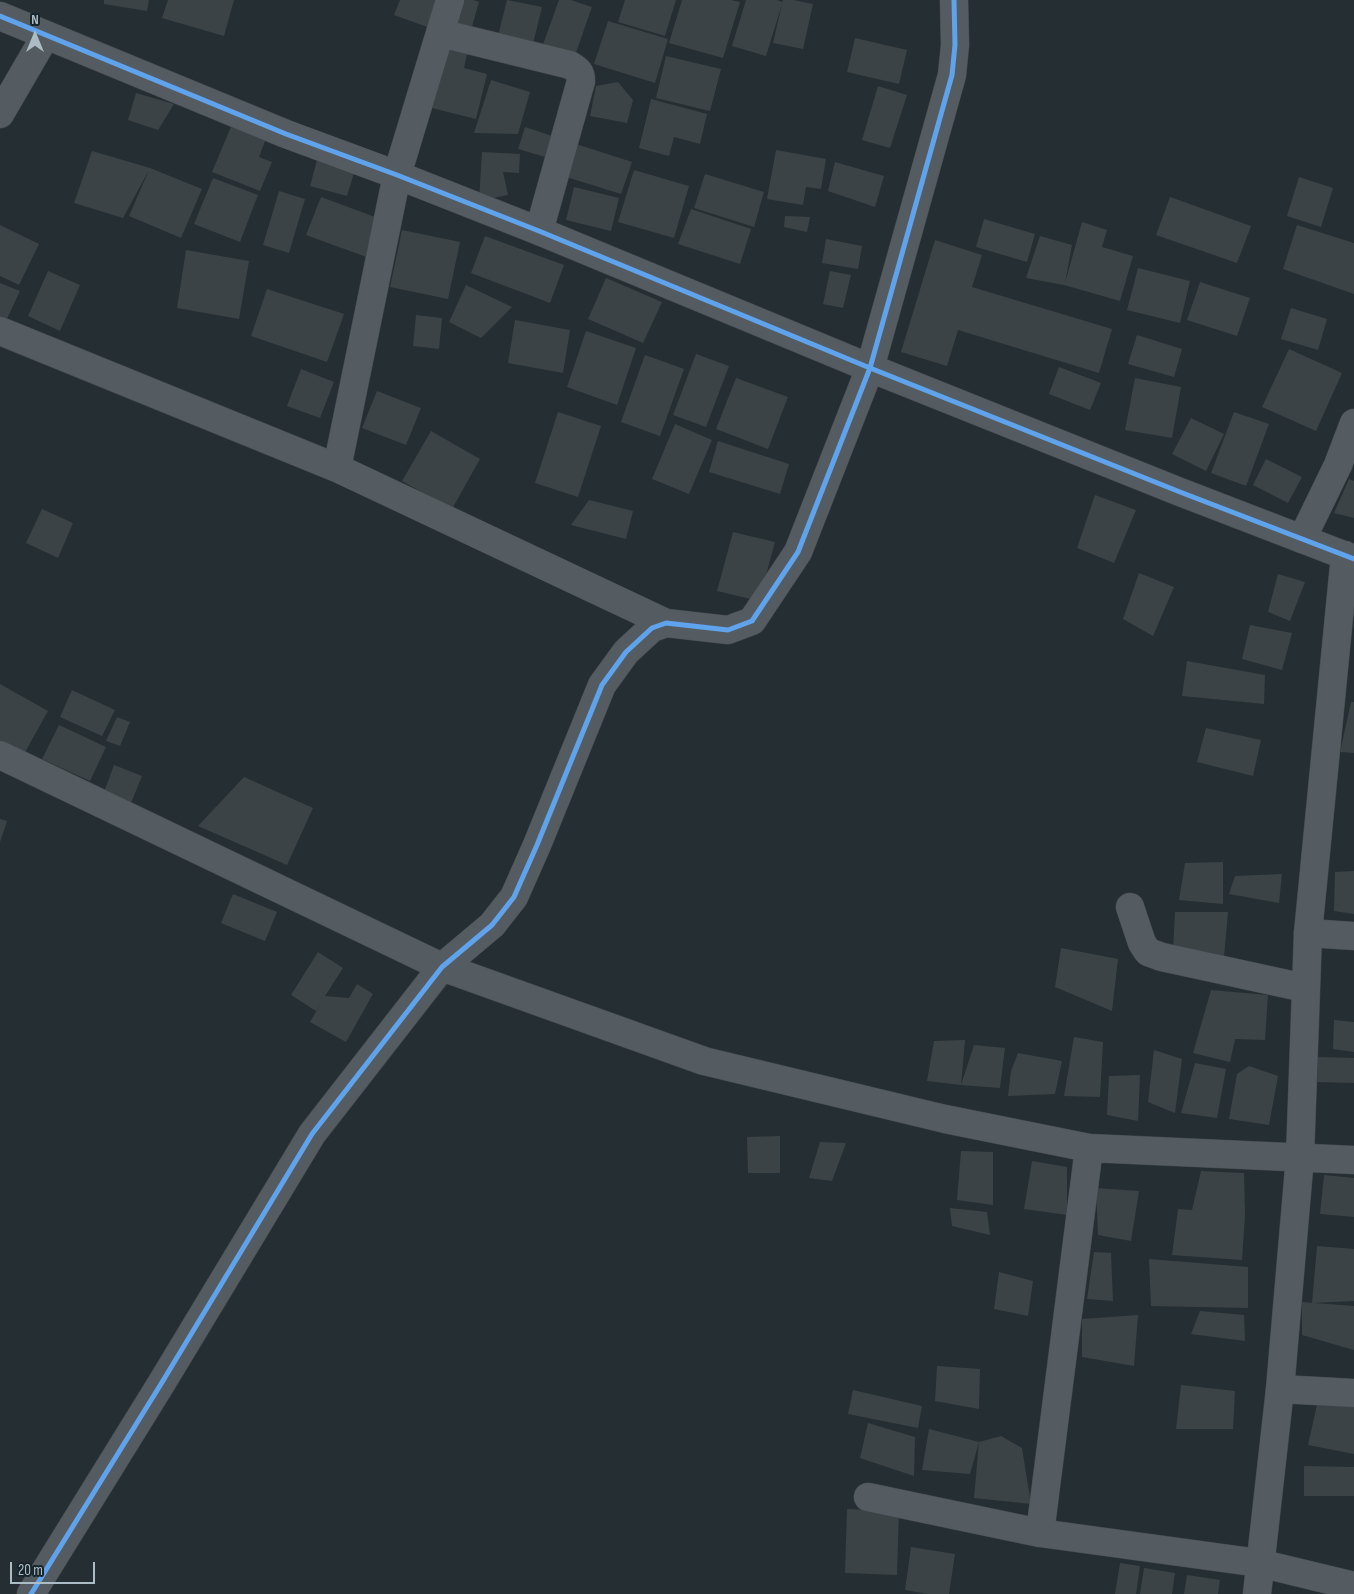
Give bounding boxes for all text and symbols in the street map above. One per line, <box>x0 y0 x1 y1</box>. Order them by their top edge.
north arrow <box>10 10 60 60</box>
text: N <box>31 11 39 28</box>
scale bar <box>12 1552 98 1584</box>
text: 20 m <box>18 1561 43 1580</box>

